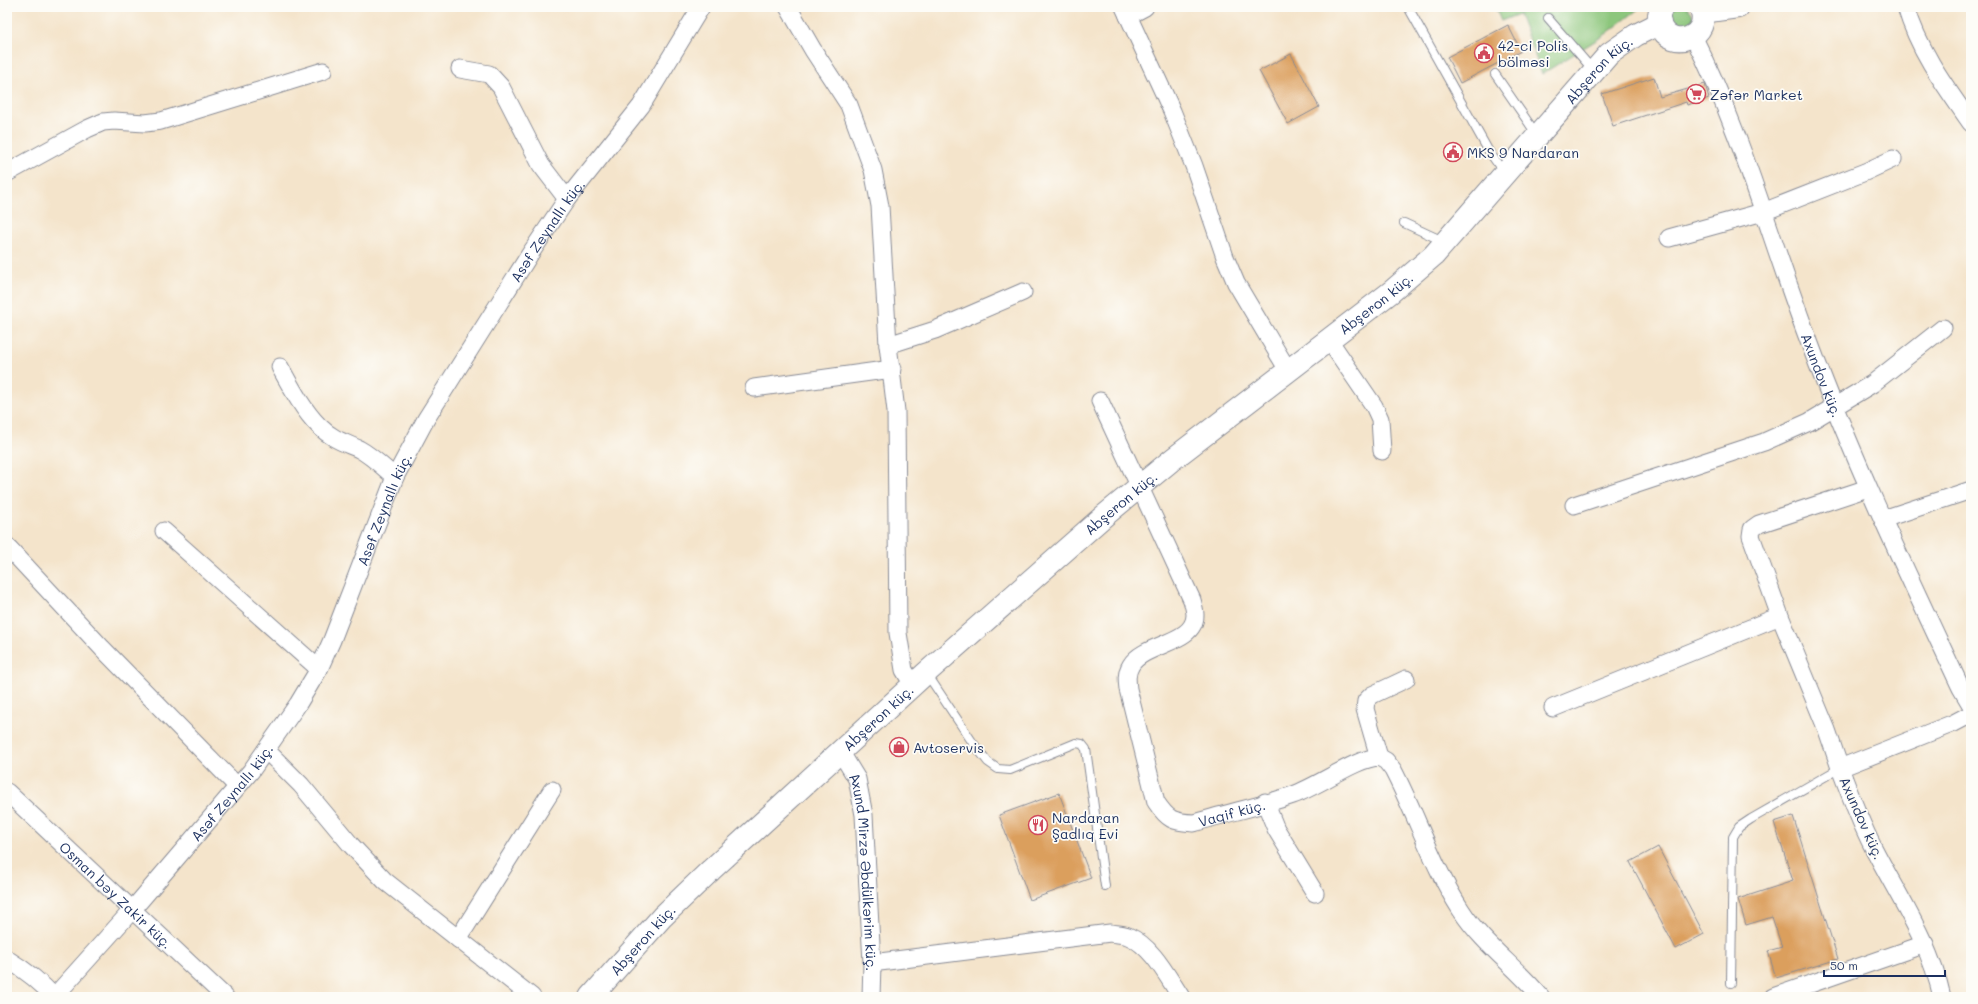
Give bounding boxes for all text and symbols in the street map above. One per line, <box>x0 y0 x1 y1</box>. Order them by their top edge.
street label: Abşeron küç. <box>1561 31 1636 108</box>
place label: 42-ci Polis bölməsi <box>1498 36 1568 71</box>
public building icon: 42-ci Polis bölməsi <box>1473 42 1495 64</box>
supermarket icon: Zəfər Market <box>1685 83 1707 105</box>
place label: Zəfər Market <box>1710 85 1803 104</box>
public building icon: MKS 9 Nardaran <box>1442 141 1464 163</box>
place label: MKS 9 Nardaran <box>1467 143 1579 162</box>
street label: Asəf Zeynallı küç. <box>505 175 589 285</box>
street label: Abşeron küç. <box>1335 268 1417 338</box>
street label: Axundov küç. <box>1797 330 1847 420</box>
street label: Asəf Zeynallı küç. <box>352 449 416 568</box>
street label: Abşeron küç. <box>1080 467 1161 539</box>
street label: Abşeron küç. <box>838 680 917 754</box>
shop icon: Avtoservis <box>888 736 910 758</box>
place label: Avtoservis <box>913 738 984 757</box>
street label: Asəf Zeynallı küç. <box>186 740 277 845</box>
street label: Axund Mirzə Əbdülkərim küç. <box>845 768 882 972</box>
street label: Axundov küç. <box>1835 774 1889 862</box>
street label: Vaqif küç. <box>1196 795 1267 831</box>
place label: Nardaran Şadlıq Evi <box>1052 808 1119 843</box>
restaurant icon: Nardaran Şadlıq Evi <box>1027 814 1049 836</box>
street label: Osman bəy Zakir küç. <box>56 837 177 953</box>
street label: Abşeron küç. <box>605 900 679 979</box>
scale bar <box>1824 952 1945 978</box>
text: 50 m <box>1830 957 1858 973</box>

